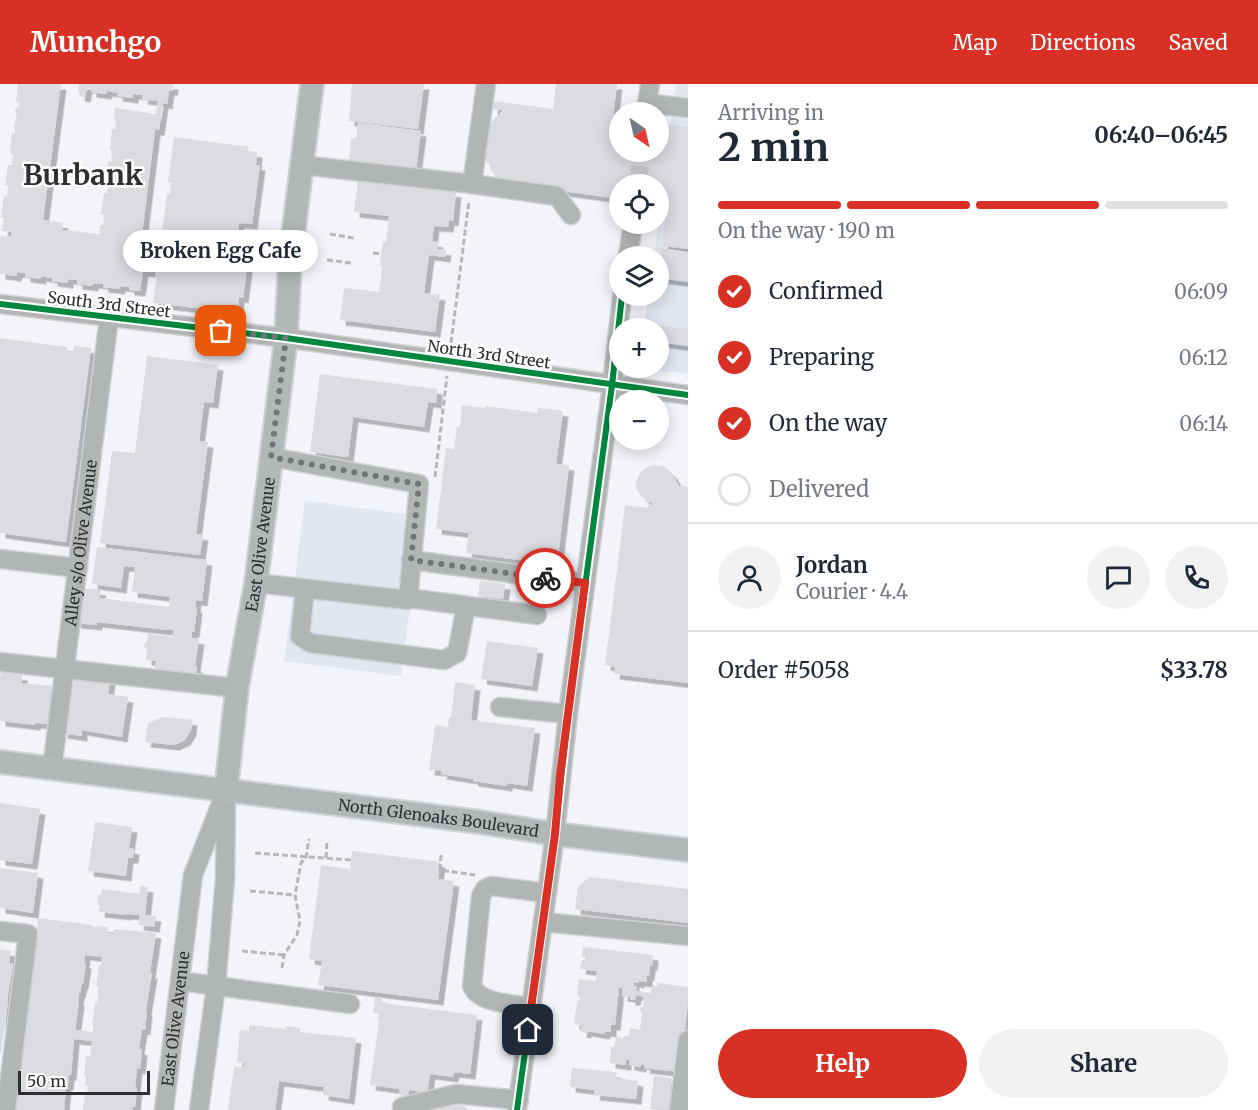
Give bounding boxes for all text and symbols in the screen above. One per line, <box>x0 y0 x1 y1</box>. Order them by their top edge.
text: Munchgo <box>30 24 161 60</box>
text: Map <box>953 29 997 56</box>
text: Directions <box>1030 29 1135 56</box>
text: Saved <box>1168 29 1228 56</box>
text: Arriving in <box>718 100 824 125</box>
north arrow <box>609 102 669 162</box>
map controls <box>609 102 669 450</box>
text: 06:40–06:45 <box>1094 121 1228 149</box>
text: 2 min <box>718 123 829 172</box>
district label: Burbank <box>23 157 144 193</box>
button: locate <box>609 174 669 234</box>
text: On the way · 190 m <box>718 218 895 243</box>
callout: Broken Egg Cafe <box>124 229 318 271</box>
text: Broken Egg Cafe <box>140 238 301 263</box>
button: layers <box>609 246 669 306</box>
icon: check <box>718 275 751 308</box>
text: Confirmed <box>769 277 883 305</box>
text: 06:09 <box>1174 279 1228 304</box>
street label: South 3rd Street <box>46 287 173 322</box>
pin <box>195 305 246 356</box>
icon: bag <box>204 314 237 347</box>
button: + <box>609 318 669 378</box>
street label: North 3rd Street <box>426 335 553 373</box>
icon: check <box>718 341 751 374</box>
text: Preparing <box>769 343 874 371</box>
text: 06:12 <box>1179 345 1228 370</box>
button: − <box>609 390 669 450</box>
icon: check <box>718 407 751 440</box>
text: On the way <box>769 409 887 437</box>
text: 06:14 <box>1179 411 1228 436</box>
street label: Alley s/o Olive Avenue <box>60 458 101 628</box>
text: Delivered <box>769 475 869 503</box>
street label: East Olive Avenue <box>241 476 279 614</box>
button: person <box>718 546 781 609</box>
button: chat <box>1087 546 1150 609</box>
button: phone <box>1165 546 1228 609</box>
courier <box>515 548 575 608</box>
text: Jordan <box>796 551 868 579</box>
icon: bike <box>529 562 562 595</box>
text: Courier · 4.4 <box>796 579 908 604</box>
text: Order #5058 <box>718 656 850 684</box>
text: $33.78 <box>1160 656 1228 684</box>
street label: North Glenoaks Boulevard <box>337 794 541 841</box>
street label: East Olive Avenue <box>157 950 194 1087</box>
pin <box>502 1004 553 1055</box>
icon: home <box>511 1013 544 1046</box>
button: Help <box>718 1029 967 1098</box>
button: Share <box>979 1029 1228 1098</box>
scale bar <box>18 1068 150 1096</box>
text: 50 m <box>27 1071 66 1091</box>

